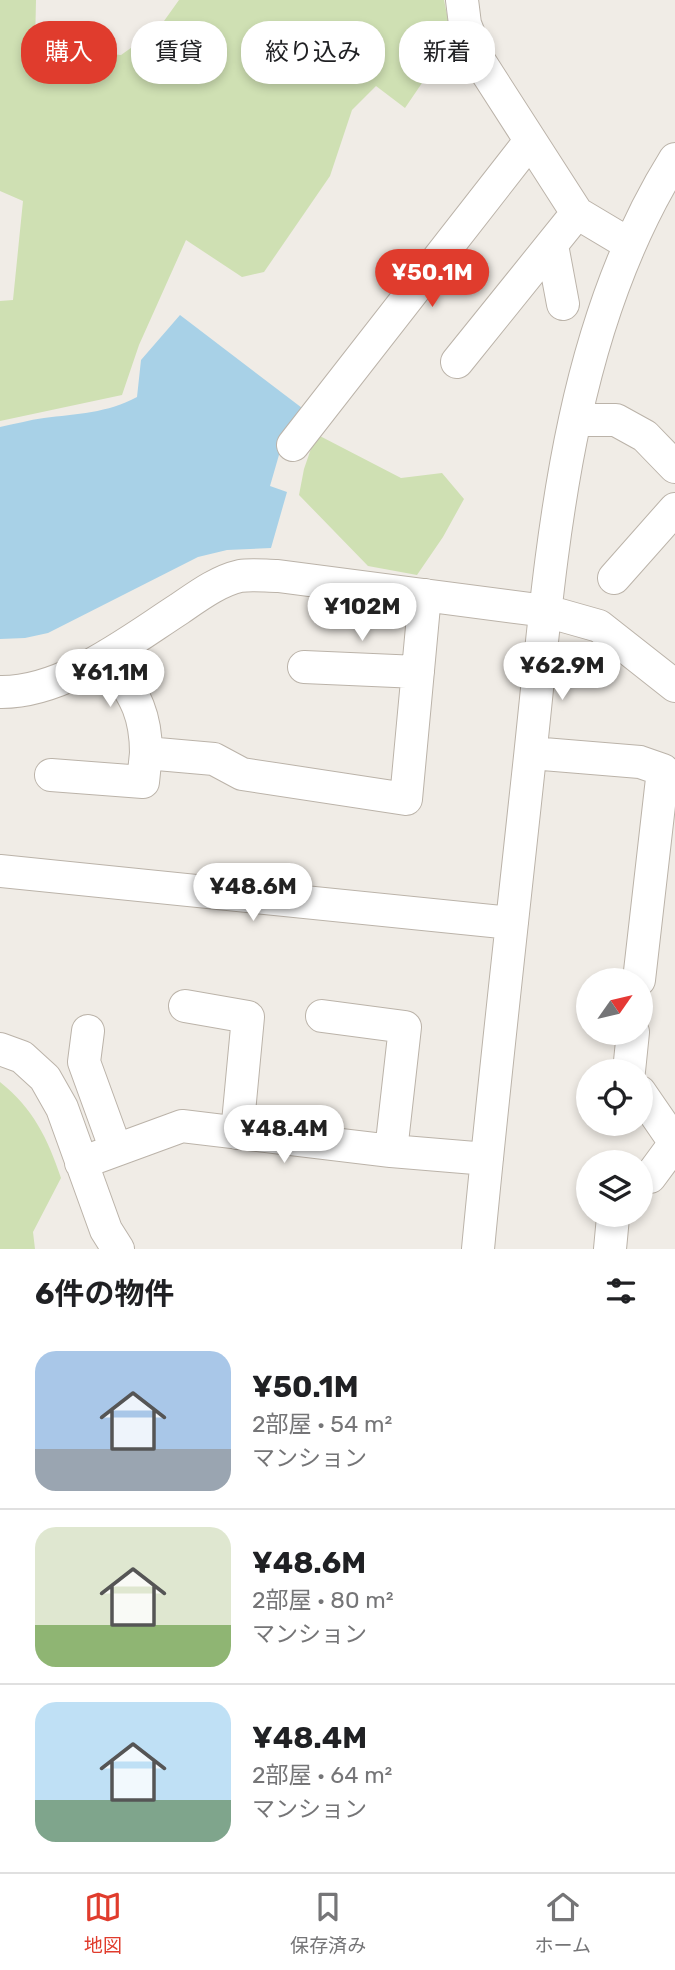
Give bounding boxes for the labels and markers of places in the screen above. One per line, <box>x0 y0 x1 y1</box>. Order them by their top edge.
pin: ¥50.1M <box>375 250 489 309</box>
pin: ¥102M <box>313 584 411 643</box>
pin: ¥62.9M <box>505 642 619 702</box>
pin: ¥61.1M <box>53 650 167 709</box>
pin: ¥48.6M <box>196 864 310 923</box>
pin: ¥48.4M <box>227 1106 341 1165</box>

